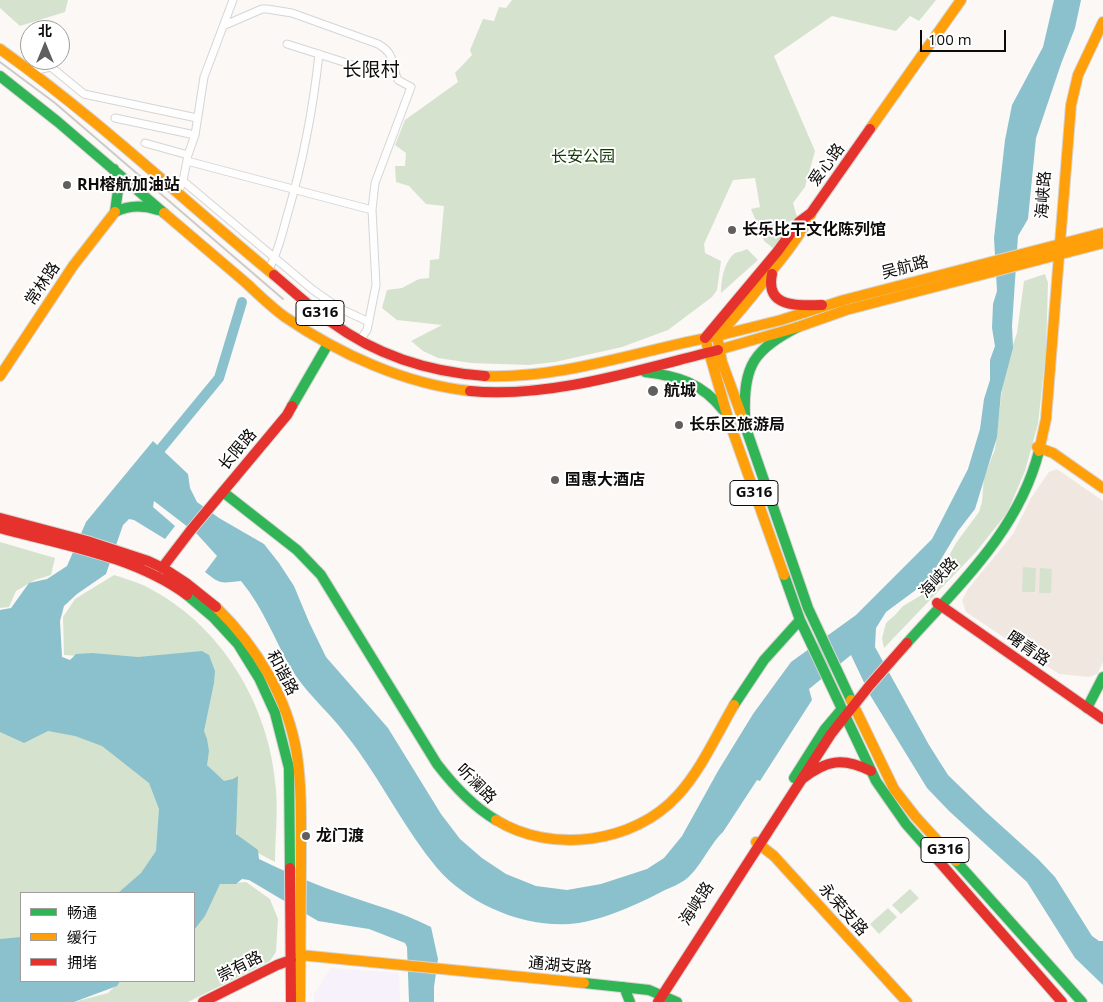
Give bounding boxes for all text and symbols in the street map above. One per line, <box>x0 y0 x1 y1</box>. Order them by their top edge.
north arrow <box>20 20 70 70</box>
scale bar <box>923 20 1009 52</box>
text: 北 <box>38 21 52 40</box>
text: 100 m <box>928 29 972 49</box>
district label: 长限村 <box>343 60 399 82</box>
street label: 爱心路 <box>805 140 849 190</box>
park label: 长安公园 <box>551 147 615 167</box>
street label: 海峡路 <box>1033 170 1055 220</box>
place label: RH榕航加油站 <box>77 175 180 195</box>
marker: RH榕航加油站 <box>61 179 73 191</box>
place label: 长乐比干文化陈列馆 <box>742 220 886 240</box>
marker: 长乐比干文化陈列馆 <box>726 224 738 236</box>
street label: 吴航路 <box>879 253 931 283</box>
street label: 常林路 <box>22 259 64 309</box>
road number: G316 <box>296 300 344 326</box>
place label: 航城 <box>664 381 696 401</box>
marker: 航城 <box>646 384 660 398</box>
place label: 长乐区旅游局 <box>689 415 785 435</box>
marker: 长乐区旅游局 <box>673 419 685 431</box>
street label: 长限路 <box>215 425 261 475</box>
place label: 国惠大酒店 <box>565 470 645 490</box>
marker: 国惠大酒店 <box>549 474 561 486</box>
road number: G316 <box>730 480 778 506</box>
street label: 海峡路 <box>916 554 962 602</box>
street label: 曙青路 <box>1003 627 1053 671</box>
street label: 和谐路 <box>262 647 302 699</box>
street label: 听澜路 <box>452 760 500 808</box>
place label: 龙门渡 <box>316 826 364 846</box>
marker: 龙门渡 <box>300 830 312 842</box>
road number: G316 <box>921 838 969 862</box>
street label: 海峡路 <box>676 879 718 929</box>
street label: 永荣支路 <box>814 880 872 940</box>
legend <box>20 892 195 982</box>
text: 畅通 <box>67 902 97 922</box>
text: 缓行 <box>67 927 97 947</box>
street label: 崇有路 <box>214 948 266 986</box>
text: 拥堵 <box>67 952 97 972</box>
street label: 通湖支路 <box>527 954 593 978</box>

